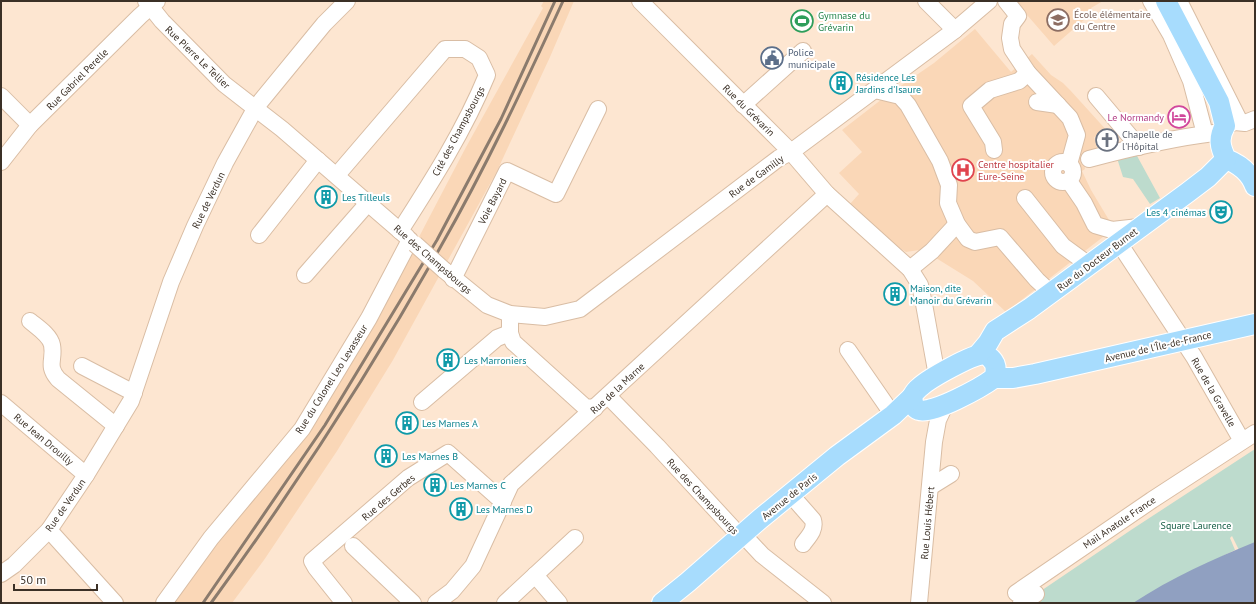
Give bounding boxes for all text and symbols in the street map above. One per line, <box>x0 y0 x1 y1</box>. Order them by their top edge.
school or university icon: École élémentaire du Centre <box>1045 7 1071 33</box>
sports icon: Gymnase du Grévarin <box>789 8 815 34</box>
place label: École élémentaire du Centre <box>1074 8 1151 33</box>
place label: Gymnase du Grévarin <box>818 9 870 34</box>
street label: Rue Pierre Le Tellier <box>162 23 233 92</box>
public building icon: Police municipale <box>759 45 785 71</box>
street label: Rue Gabriel Perelle <box>44 46 111 113</box>
place label: Police municipale <box>788 46 835 71</box>
building icon: Résidence Les Jardins d'Isaure <box>828 70 854 96</box>
place label: Résidence Les Jardins d'Isaure <box>855 71 921 96</box>
street label: Rue du Grévarin <box>720 82 777 139</box>
street label: Cité des Champsbourgs <box>429 84 488 178</box>
hotel icon: Le Normandy <box>1166 104 1192 130</box>
place label: Le Normandy <box>1108 111 1164 124</box>
church icon: Chapelle de l'Hôpital <box>1094 127 1120 153</box>
place label: Chapelle de l'Hôpital <box>1122 128 1173 153</box>
street label: Rue de Gamilly <box>726 152 786 201</box>
hospital icon: Centre hospitalier Eure-Seine <box>950 157 976 183</box>
place label: Centre hospitalier Eure-Seine <box>978 158 1055 183</box>
street label: Rue de Verdun <box>189 170 228 231</box>
street label: Voie Bayard <box>475 176 510 227</box>
building icon: Les Tilleuls <box>313 184 339 210</box>
place label: Les Tilleuls <box>342 191 390 204</box>
theatre icon: Les 4 cinémas <box>1208 199 1234 225</box>
place label: Les 4 cinémas <box>1146 206 1206 219</box>
street label: Rue des Champsbourgs <box>391 222 474 297</box>
street label: Rue du Docteur Burnet <box>1055 225 1141 294</box>
building icon: Maison, dite Manoir du Grévarin <box>882 281 908 307</box>
place label: Maison, dite Manoir du Grévarin <box>910 282 992 307</box>
street label: Rue du Colonel Leo Levasseur <box>292 322 371 436</box>
street label: Avenue de l'Île-de-France <box>1104 328 1213 365</box>
building icon: Les Marroniers <box>435 347 461 373</box>
place label: Les Marroniers <box>464 354 526 367</box>
street label: Rue de la Gravelle <box>1188 355 1239 429</box>
street label: Rue de la Marne <box>587 360 647 417</box>
building icon: Les Marnes A <box>394 410 420 436</box>
street label: Rue Jean Drouilly <box>11 411 76 468</box>
place label: Les Marnes A <box>422 417 478 430</box>
building icon: Les Marnes B <box>373 443 399 469</box>
place label: Les Marnes B <box>402 450 458 463</box>
street label: Rue des Champsbourgs <box>664 456 741 537</box>
street label: Avenue de Paris <box>759 470 820 523</box>
street label: Rue des Gerbes <box>359 471 418 523</box>
building icon: Les Marnes C <box>422 472 448 498</box>
street label: Rue de Verdun <box>42 476 88 534</box>
place label: Les Marnes C <box>450 479 506 492</box>
street label: Rue Louis Hébert <box>918 485 937 560</box>
street label: Mail Anatole France <box>1081 493 1158 552</box>
building icon: Les Marnes D <box>448 496 474 522</box>
place label: Les Marnes D <box>476 503 533 516</box>
park label: Square Laurence <box>1161 519 1231 532</box>
scale bar <box>14 566 97 592</box>
text: 50 m <box>20 572 46 587</box>

